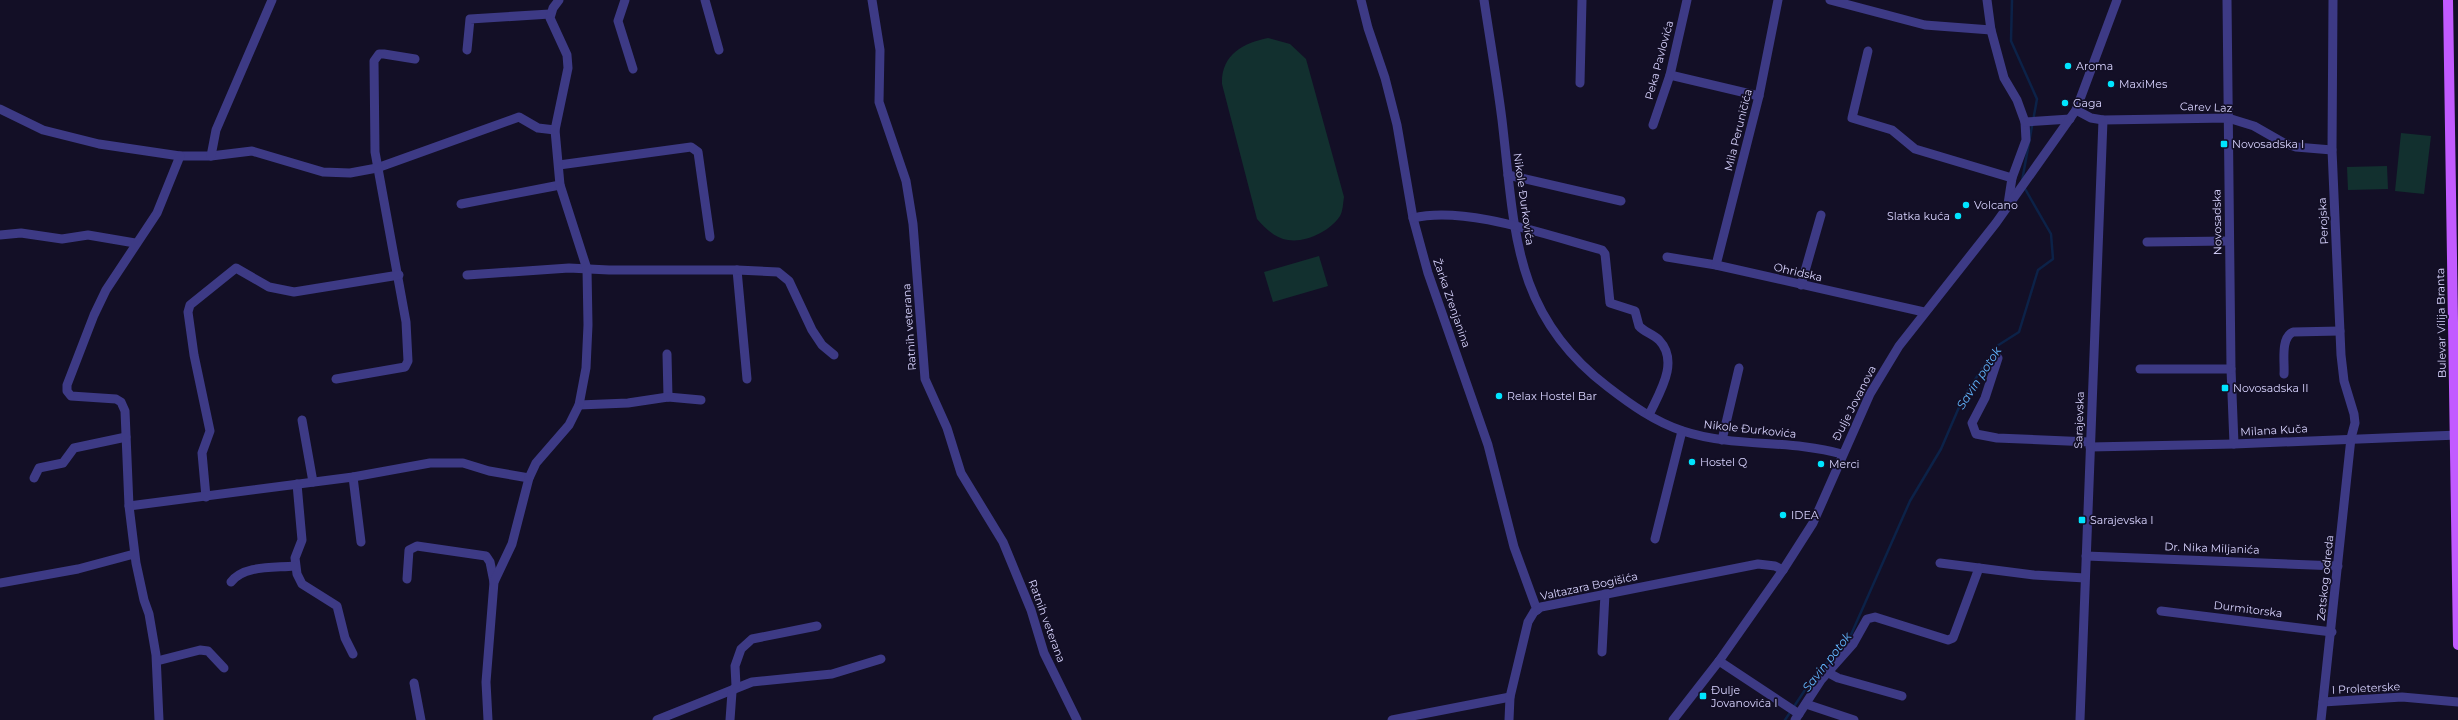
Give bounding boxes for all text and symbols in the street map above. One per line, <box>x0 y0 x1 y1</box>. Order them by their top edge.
street label: Peka Pavlovića <box>1642 19 1676 101</box>
place label: Aroma <box>2076 59 2113 73</box>
marker: Aroma <box>2063 61 2073 71</box>
place label: MaxiMes <box>2119 77 2168 91</box>
marker: MaxiMes <box>2106 79 2116 89</box>
street label: Mila Peruničića <box>1721 87 1755 173</box>
place label: Gaga <box>2073 96 2102 110</box>
marker: Gaga <box>2060 98 2070 108</box>
street label: Carev Laz <box>2180 99 2233 115</box>
place label: Novosadska I <box>2232 137 2304 151</box>
marker: Novosadska I <box>2219 139 2229 149</box>
street label: Nikole Đurkovića <box>1511 152 1537 246</box>
street label: Novosadska <box>2209 189 2225 255</box>
street label: Perojska <box>2315 197 2331 245</box>
place label: Volcano <box>1974 198 2018 212</box>
marker: Volcano <box>1961 200 1971 210</box>
place label: Slatka kuća <box>1887 209 1950 223</box>
marker: Slatka kuća <box>1953 211 1963 221</box>
street label: Žarka Zrenjanina <box>1430 257 1474 349</box>
street label: Ohridska <box>1772 260 1824 284</box>
street label: Bulevar Vilija Branta <box>2433 268 2449 378</box>
street label: Ratnih veterana <box>899 283 919 371</box>
water label: Savin potok <box>1953 343 2005 412</box>
street label: Đulje Jovanova <box>1829 363 1879 443</box>
place label: Novosadska II <box>2233 381 2309 395</box>
marker: Novosadska II <box>2220 383 2230 393</box>
place label: Relax Hostel Bar <box>1507 389 1597 403</box>
marker: Relax Hostel Bar <box>1494 391 1504 401</box>
street label: Sarajevska <box>2071 391 2087 449</box>
street label: Nikole Đurkovića <box>1703 417 1797 441</box>
street label: Milana Kuča <box>2240 421 2308 439</box>
place label: Hostel Q <box>1700 455 1748 469</box>
marker: Hostel Q <box>1687 457 1697 467</box>
place label: Merci <box>1829 457 1860 471</box>
marker: Merci <box>1816 459 1826 469</box>
place label: IDEA <box>1791 508 1819 522</box>
marker: IDEA <box>1778 510 1788 520</box>
place label: Sarajevska I <box>2090 513 2154 527</box>
marker: Sarajevska I <box>2077 515 2087 525</box>
street label: Zetskog odreda <box>2314 534 2336 622</box>
street label: Dr. Nika Miljanića <box>2164 539 2260 557</box>
street label: Valtazara Bogišića <box>1539 569 1639 603</box>
street label: Ratnih veterana <box>1025 578 1069 664</box>
street label: Durmitorska <box>2213 598 2283 620</box>
water label: Savin potok <box>1799 628 1855 694</box>
street label: I Proleterske <box>2332 679 2401 697</box>
place label: Đulje Jovanovića I <box>1710 683 1777 710</box>
marker: Đulje Jovanovića I <box>1698 691 1708 701</box>

